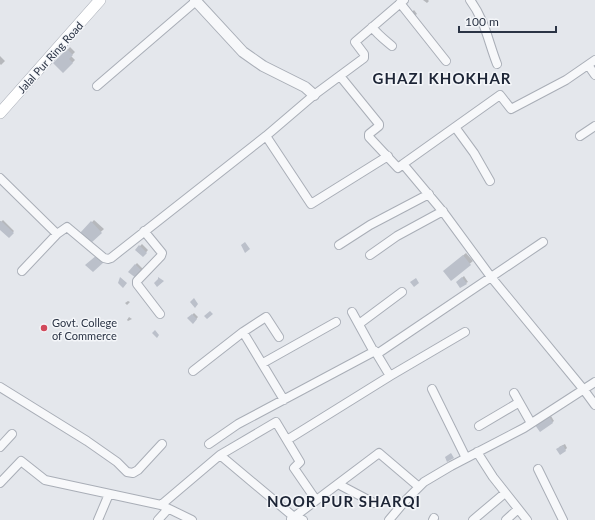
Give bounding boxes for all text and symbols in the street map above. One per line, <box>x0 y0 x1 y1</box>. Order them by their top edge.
scale bar <box>459 8 556 34</box>
text: 100 m <box>465 14 499 29</box>
street label: Jalal Pur Ring Road <box>15 19 85 95</box>
district label: GHAZI KHOKHAR <box>373 69 511 87</box>
place label: Govt. College of Commerce <box>52 316 117 342</box>
marker: Govt. College of Commerce <box>39 323 49 333</box>
district label: NOOR PUR SHARQI <box>267 492 421 510</box>

